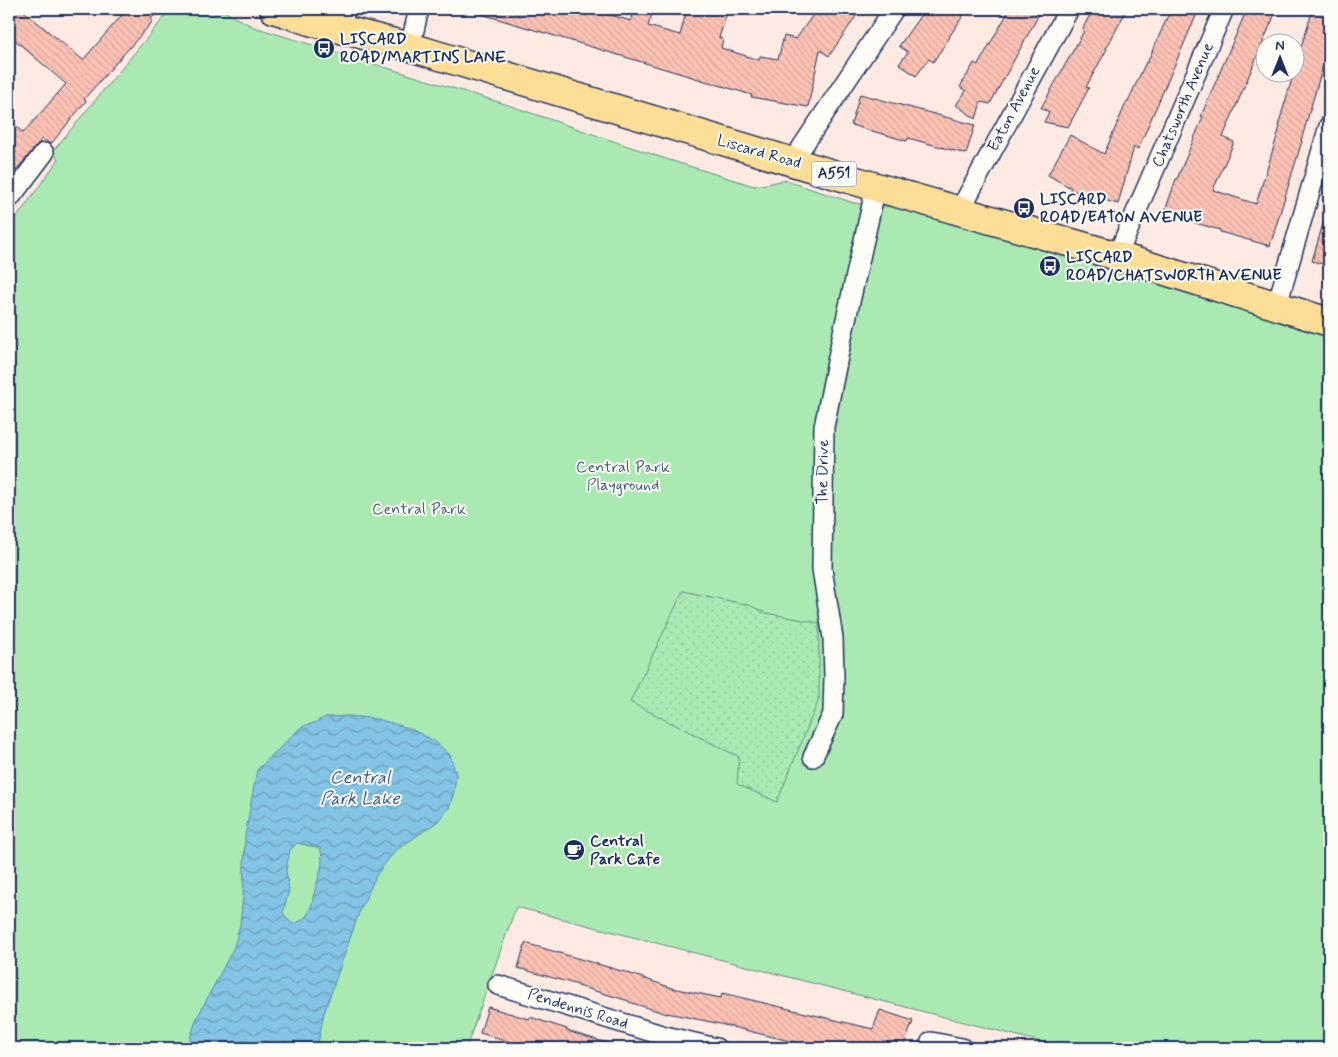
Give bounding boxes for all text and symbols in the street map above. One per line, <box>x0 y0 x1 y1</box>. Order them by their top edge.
place label: LISCARD ROAD/MARTINS LANE <box>340 29 507 68</box>
north arrow <box>1256 32 1306 82</box>
bus stop icon: LISCARD ROAD/MARTINS LANE <box>312 36 336 60</box>
text: N <box>1275 37 1285 55</box>
street label: Chatsworth Avenue <box>1147 39 1219 171</box>
street label: Eaton Avenue <box>983 63 1045 155</box>
street label: Liscard Road <box>715 130 803 174</box>
road number: A551 <box>812 162 856 186</box>
place label: LISCARD ROAD/EATON AVENUE <box>1040 189 1203 228</box>
bus stop icon: LISCARD ROAD/EATON AVENUE <box>1012 196 1036 220</box>
place label: LISCARD ROAD/CHATSWORTH AVENUE <box>1066 247 1282 286</box>
bus stop icon: LISCARD ROAD/CHATSWORTH AVENUE <box>1038 254 1062 278</box>
street label: The Drive <box>812 439 834 505</box>
park label: Central Park Playground <box>576 457 670 496</box>
park label: Central Park <box>372 499 466 520</box>
water label: Central Park Lake <box>320 766 401 811</box>
place label: Central Park Cafe <box>590 831 660 870</box>
cafe icon: Central Park Cafe <box>562 838 586 862</box>
street label: Pendennis Road <box>525 984 631 1034</box>

